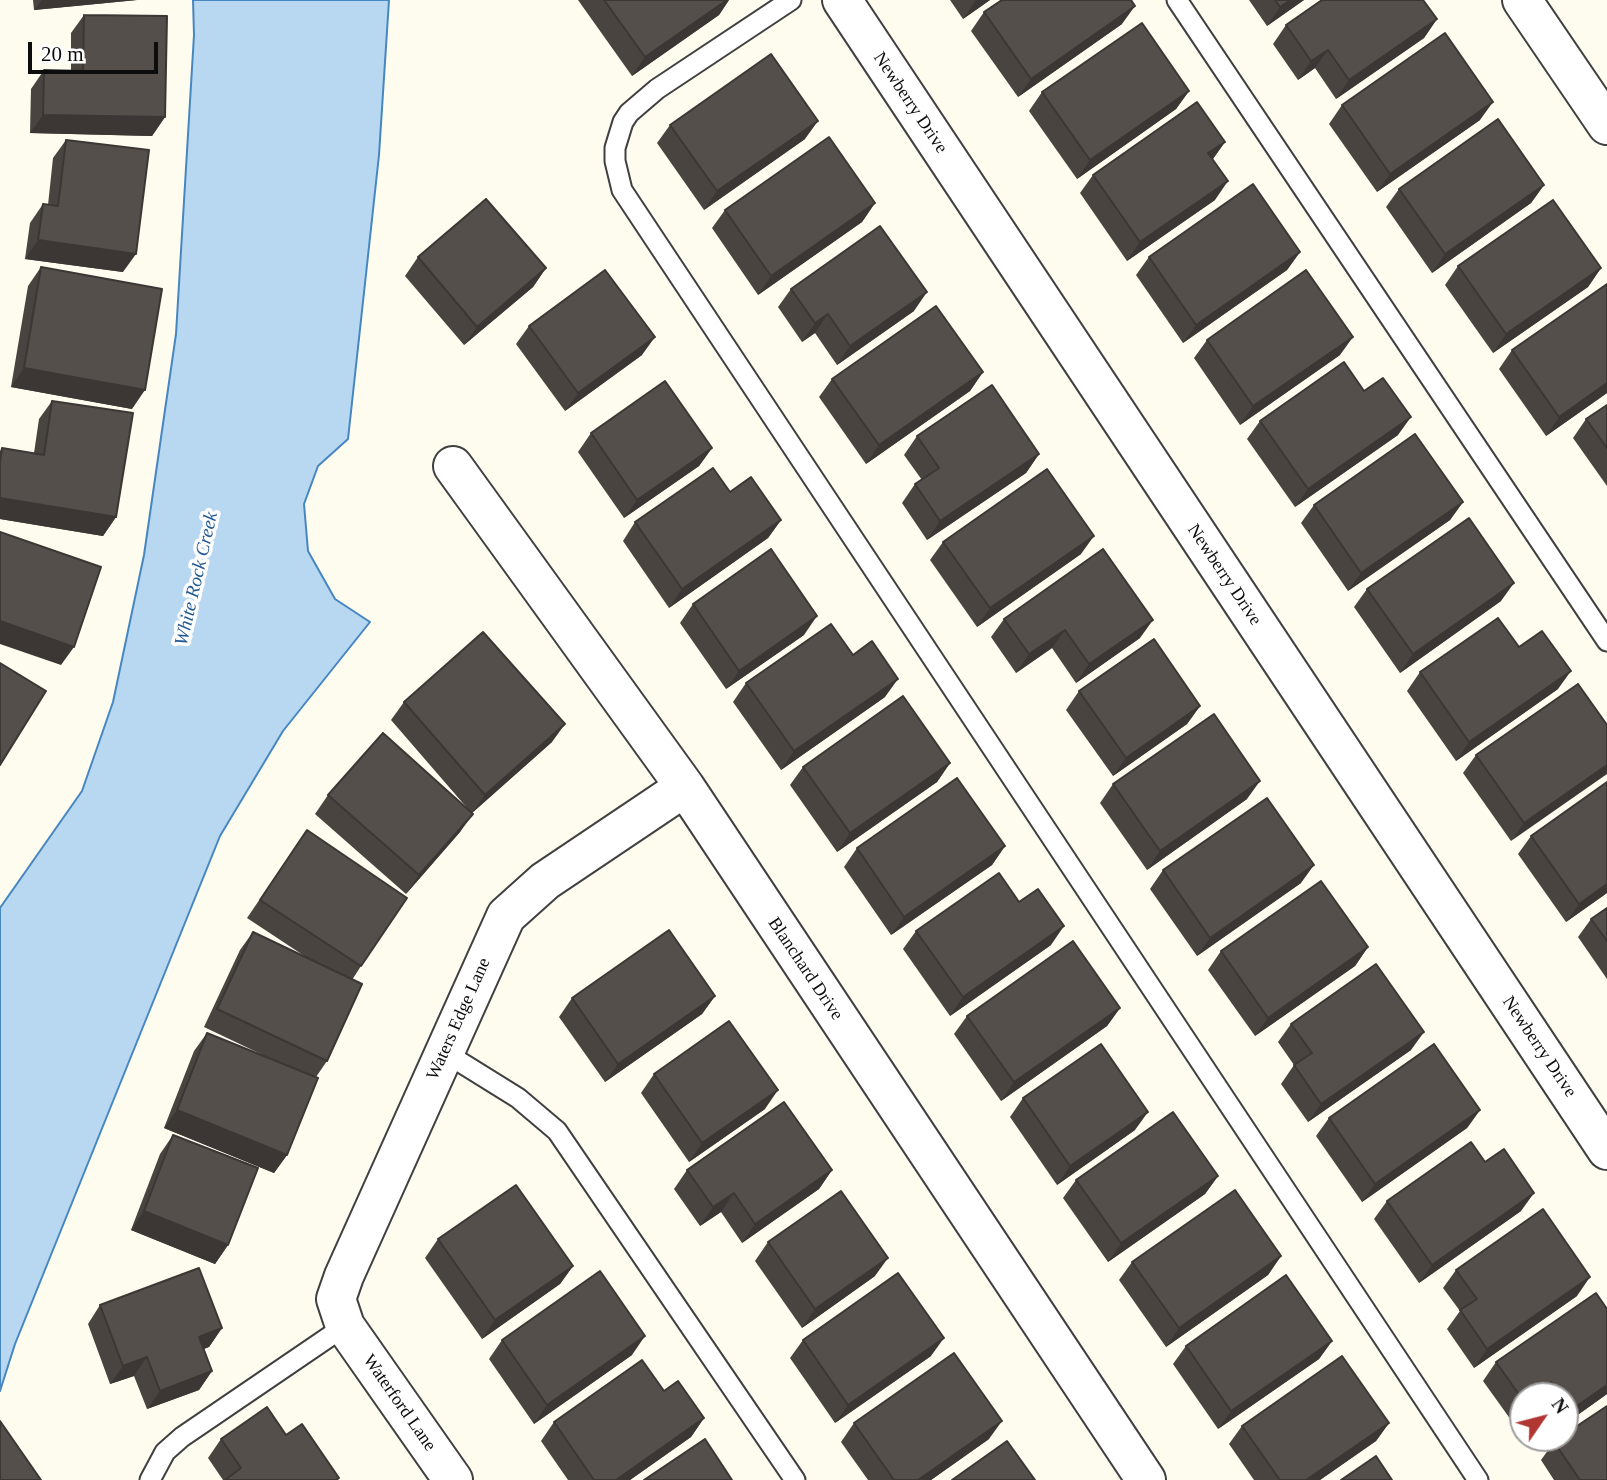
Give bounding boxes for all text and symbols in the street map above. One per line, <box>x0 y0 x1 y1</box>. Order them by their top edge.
scale bar <box>32 28 161 72</box>
text: 20 m <box>41 42 84 66</box>
street label: Newberry Drive <box>868 48 952 158</box>
water label: White Rock Creek <box>171 510 223 648</box>
street label: Newberry Drive <box>1182 520 1266 630</box>
street label: Blanchard Drive <box>763 913 847 1025</box>
street label: Waters Edge Lane <box>422 955 496 1083</box>
street label: Newberry Drive <box>1497 992 1581 1102</box>
street label: Waterford Lane <box>358 1351 440 1455</box>
north arrow <box>1509 1382 1579 1452</box>
text: N <box>1547 1394 1573 1417</box>

